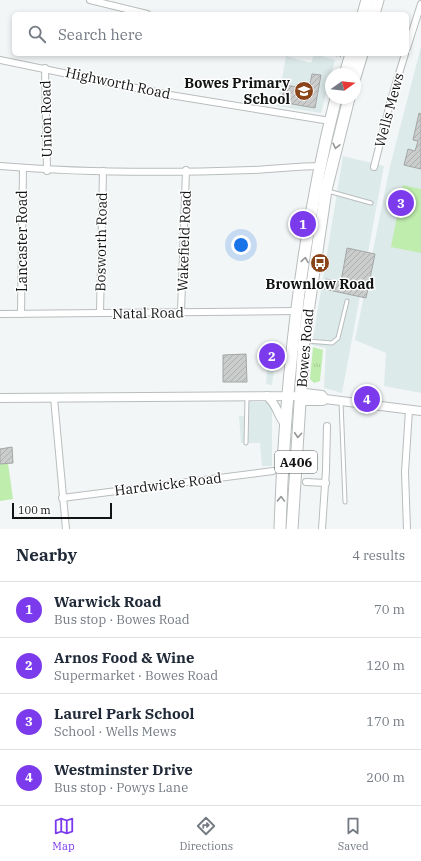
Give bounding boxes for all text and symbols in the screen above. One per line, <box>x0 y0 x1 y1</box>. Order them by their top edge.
search box <box>12 12 409 56</box>
icon: search <box>26 23 48 45</box>
text: Search here <box>58 25 143 44</box>
street label: Highworth Road <box>64 63 173 103</box>
north arrow <box>325 68 361 104</box>
street label: Wells Mews <box>370 71 408 149</box>
place label: Bowes Primary School <box>184 74 290 108</box>
street label: Union Road <box>36 80 56 158</box>
school or university icon: Bowes Primary School <box>293 80 315 102</box>
one-way arrow <box>332 143 340 149</box>
pin: 3 <box>388 188 414 218</box>
street label: Wakefield Road <box>173 189 195 292</box>
street label: Lancaster Road <box>13 190 31 292</box>
street label: Bosworth Road <box>91 192 111 292</box>
pin: 1 <box>290 209 316 239</box>
your location <box>231 235 251 255</box>
bus stop icon: Brownlow Road <box>309 252 331 274</box>
one-way arrow <box>300 256 309 263</box>
place label: Brownlow Road <box>266 275 375 293</box>
street label: Natal Road <box>112 303 185 323</box>
street label: Bowes Road <box>293 307 317 388</box>
pin: 2 <box>259 341 285 371</box>
pin: 4 <box>354 384 380 414</box>
one-way arrow <box>293 432 302 438</box>
road number: A406 <box>275 451 317 473</box>
street label: Hardwicke Road <box>113 468 223 500</box>
one-way arrow <box>277 496 285 502</box>
scale bar <box>12 501 112 520</box>
text: 100 m <box>18 503 51 517</box>
text: Nearby <box>16 544 77 566</box>
text: 4 results <box>352 547 405 564</box>
text: Warwick Road <box>54 592 161 611</box>
text: 1 <box>25 601 33 618</box>
text: 70 m <box>374 601 405 618</box>
text: Bus stop · Bowes Road <box>54 611 190 628</box>
text: Arnos Food & Wine <box>54 648 195 667</box>
text: 2 <box>25 657 33 674</box>
text: 120 m <box>366 657 405 674</box>
text: Supermarket · Bowes Road <box>54 667 218 684</box>
text: Laurel Park School <box>54 704 194 723</box>
text: 3 <box>25 713 33 730</box>
text: 170 m <box>366 713 405 730</box>
text: School · Wells Mews <box>54 723 176 740</box>
text: Westminster Drive <box>54 760 193 779</box>
text: 4 <box>25 769 33 786</box>
text: 200 m <box>366 769 405 786</box>
text: Bus stop · Powys Lane <box>54 779 188 796</box>
tab: Map <box>52 815 75 853</box>
tab: Directions <box>179 815 233 853</box>
tab: Saved <box>338 815 369 853</box>

